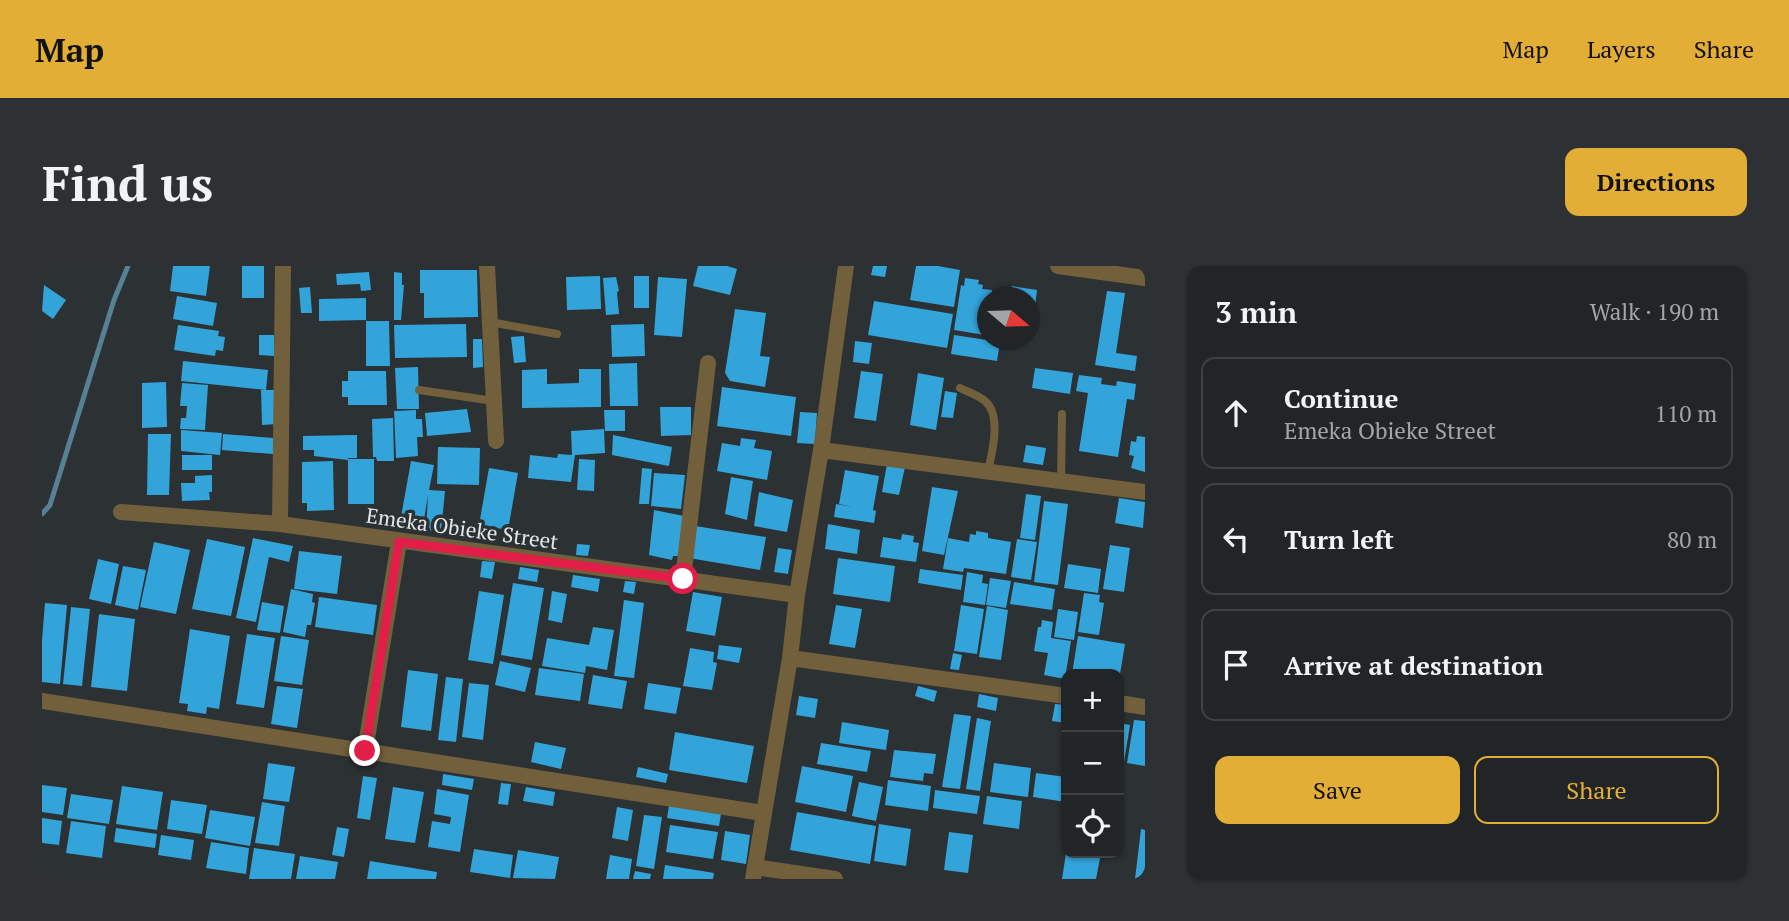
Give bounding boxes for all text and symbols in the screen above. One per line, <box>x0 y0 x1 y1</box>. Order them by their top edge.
text: Map <box>35 28 104 71</box>
text: Map <box>1502 33 1549 65</box>
text: Layers <box>1587 33 1656 65</box>
text: Share <box>1694 33 1754 65</box>
button: Directions <box>1565 148 1747 216</box>
text: Find us <box>42 150 213 215</box>
north arrow <box>977 287 1040 350</box>
text: 3 min <box>1215 292 1297 332</box>
text: Walk · 190 m <box>1590 296 1719 327</box>
text: Continue <box>1284 381 1398 415</box>
icon: ahead <box>1217 394 1255 432</box>
text: 110 m <box>1655 398 1717 429</box>
text: Emeka Obieke Street <box>1284 415 1496 446</box>
street label: Emeka Obieke Street <box>364 501 560 555</box>
icon: left <box>1217 520 1255 558</box>
text: Turn left <box>1284 522 1394 556</box>
text: 80 m <box>1667 524 1717 555</box>
route start <box>667 563 698 594</box>
icon: arrive <box>1217 646 1255 684</box>
text: Arrive at destination <box>1284 648 1543 682</box>
map controls <box>1061 669 1124 858</box>
button: + <box>1061 669 1124 732</box>
button: − <box>1061 732 1124 795</box>
route end <box>349 735 380 766</box>
button: Save <box>1215 756 1460 824</box>
button: Share <box>1474 756 1719 824</box>
button: locate <box>1061 795 1124 858</box>

